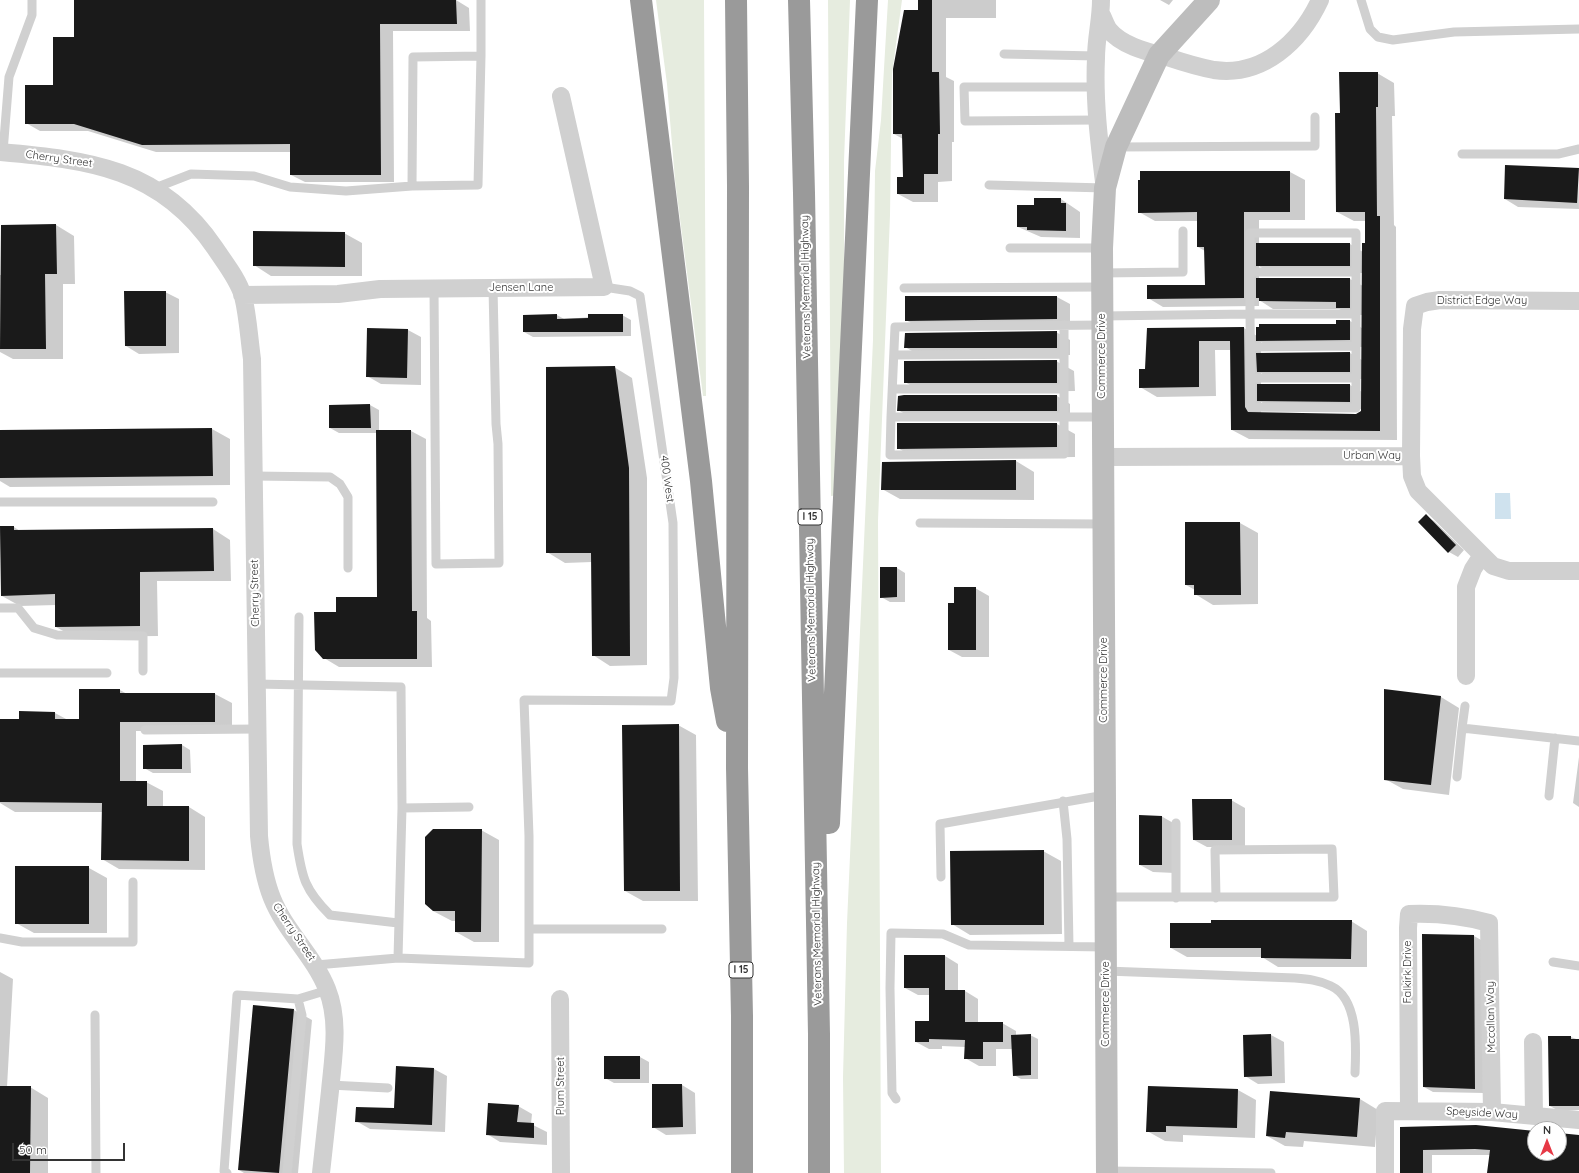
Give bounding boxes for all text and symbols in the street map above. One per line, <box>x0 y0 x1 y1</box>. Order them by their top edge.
street label: Cherry Street <box>25 148 93 170</box>
street label: Veterans Memorial Highway <box>798 215 814 359</box>
street label: Jensen Lane <box>489 281 553 295</box>
street label: District Edge Way <box>1437 294 1527 308</box>
street label: Commerce Drive <box>1095 313 1109 399</box>
street label: Urban Way <box>1343 449 1401 463</box>
street label: 400 West <box>657 455 677 503</box>
road number: I 15 <box>798 509 822 525</box>
street label: Veterans Memorial Highway <box>803 538 819 682</box>
street label: Cherry Street <box>248 559 262 627</box>
street label: Commerce Drive <box>1097 637 1111 723</box>
street label: Veterans Memorial Highway <box>809 862 825 1006</box>
street label: Cherry Street <box>270 900 318 964</box>
street label: Falkirk Drive <box>1401 940 1415 1004</box>
street label: Commerce Drive <box>1099 961 1113 1047</box>
road number: I 15 <box>729 962 753 978</box>
street label: Mccallan Way <box>1484 981 1498 1053</box>
street label: Plum Street <box>554 1057 568 1115</box>
street label: Speyside Way <box>1446 1105 1518 1121</box>
north arrow <box>1527 1121 1567 1161</box>
text: N <box>1543 1123 1551 1137</box>
scale bar <box>14 1135 127 1161</box>
text: 50 m <box>19 1142 47 1157</box>

